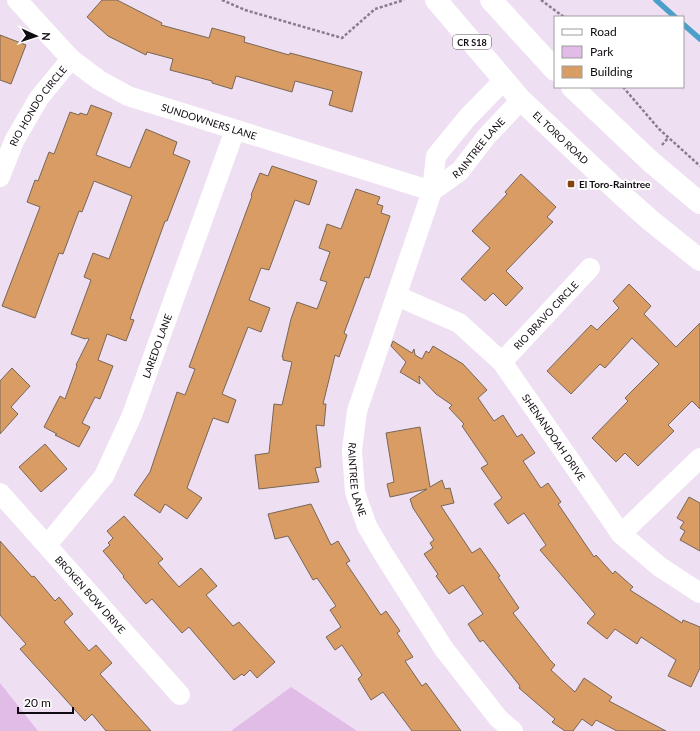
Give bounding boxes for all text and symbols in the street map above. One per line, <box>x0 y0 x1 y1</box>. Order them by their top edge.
north arrow <box>16 16 56 56</box>
legend <box>554 16 684 88</box>
text: Road <box>590 24 617 39</box>
text: N <box>40 32 53 41</box>
road number: CR S18 <box>453 35 491 49</box>
text: Park <box>590 44 614 59</box>
street label: RIO HONDO CIRCLE <box>7 63 69 148</box>
text: Building <box>590 64 633 79</box>
street label: SUNDOWNERS LANE <box>160 101 258 142</box>
street label: EL TORO ROAD <box>531 109 591 167</box>
street label: RAINTREE LANE <box>450 115 507 181</box>
place label: El Toro-Raintree <box>579 178 651 190</box>
marker: El Toro-Raintree <box>566 179 576 189</box>
street label: RIO BRAVO CIRCLE <box>511 278 581 352</box>
street label: LAREDO LANE <box>140 312 174 380</box>
street label: SHENANDOAH DRIVE <box>520 392 588 483</box>
street label: RAINTREE LANE <box>346 442 369 518</box>
street label: BROKEN BOW DRIVE <box>53 553 128 636</box>
scale bar <box>18 689 73 715</box>
text: 20 m <box>24 695 51 710</box>

